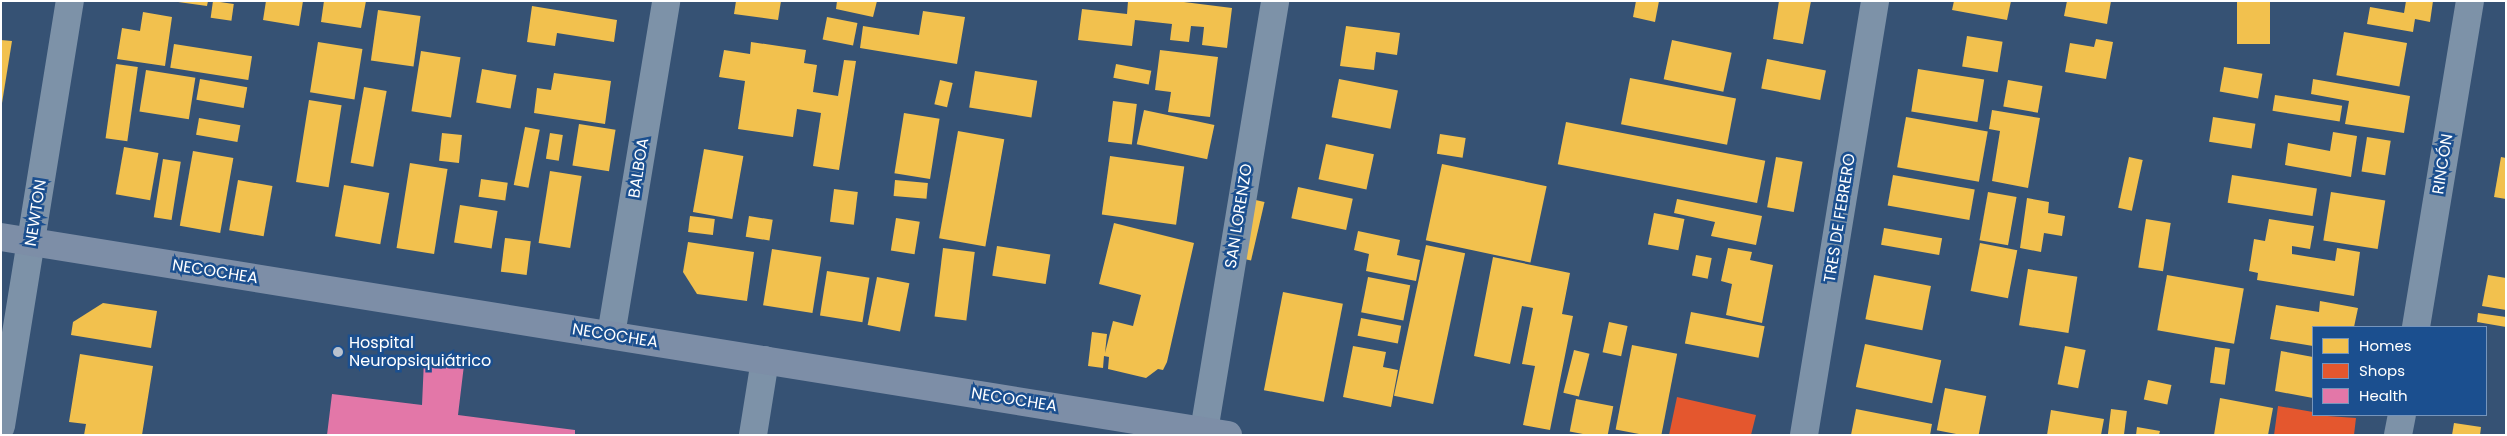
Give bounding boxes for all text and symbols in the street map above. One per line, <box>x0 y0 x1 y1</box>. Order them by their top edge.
street label: RINCÓN <box>2429 132 2457 196</box>
street label: BALBOA <box>625 137 653 199</box>
street label: TRES DE FEBRERO <box>1820 152 1860 284</box>
street label: SAN LORENZO <box>1221 162 1257 270</box>
street label: NEWTON <box>21 178 51 248</box>
street label: NECOCHEA <box>171 256 259 288</box>
street label: NECOCHEA <box>571 320 659 352</box>
legend <box>2312 326 2487 416</box>
place label: Hospital Neuropsiquiátrico <box>349 333 491 371</box>
text: Homes <box>2359 335 2412 356</box>
marker: Hospital Neuropsiquiátrico <box>331 345 345 359</box>
text: Shops <box>2359 360 2405 381</box>
street label: NECOCHEA <box>970 384 1058 416</box>
text: Health <box>2359 385 2408 406</box>

